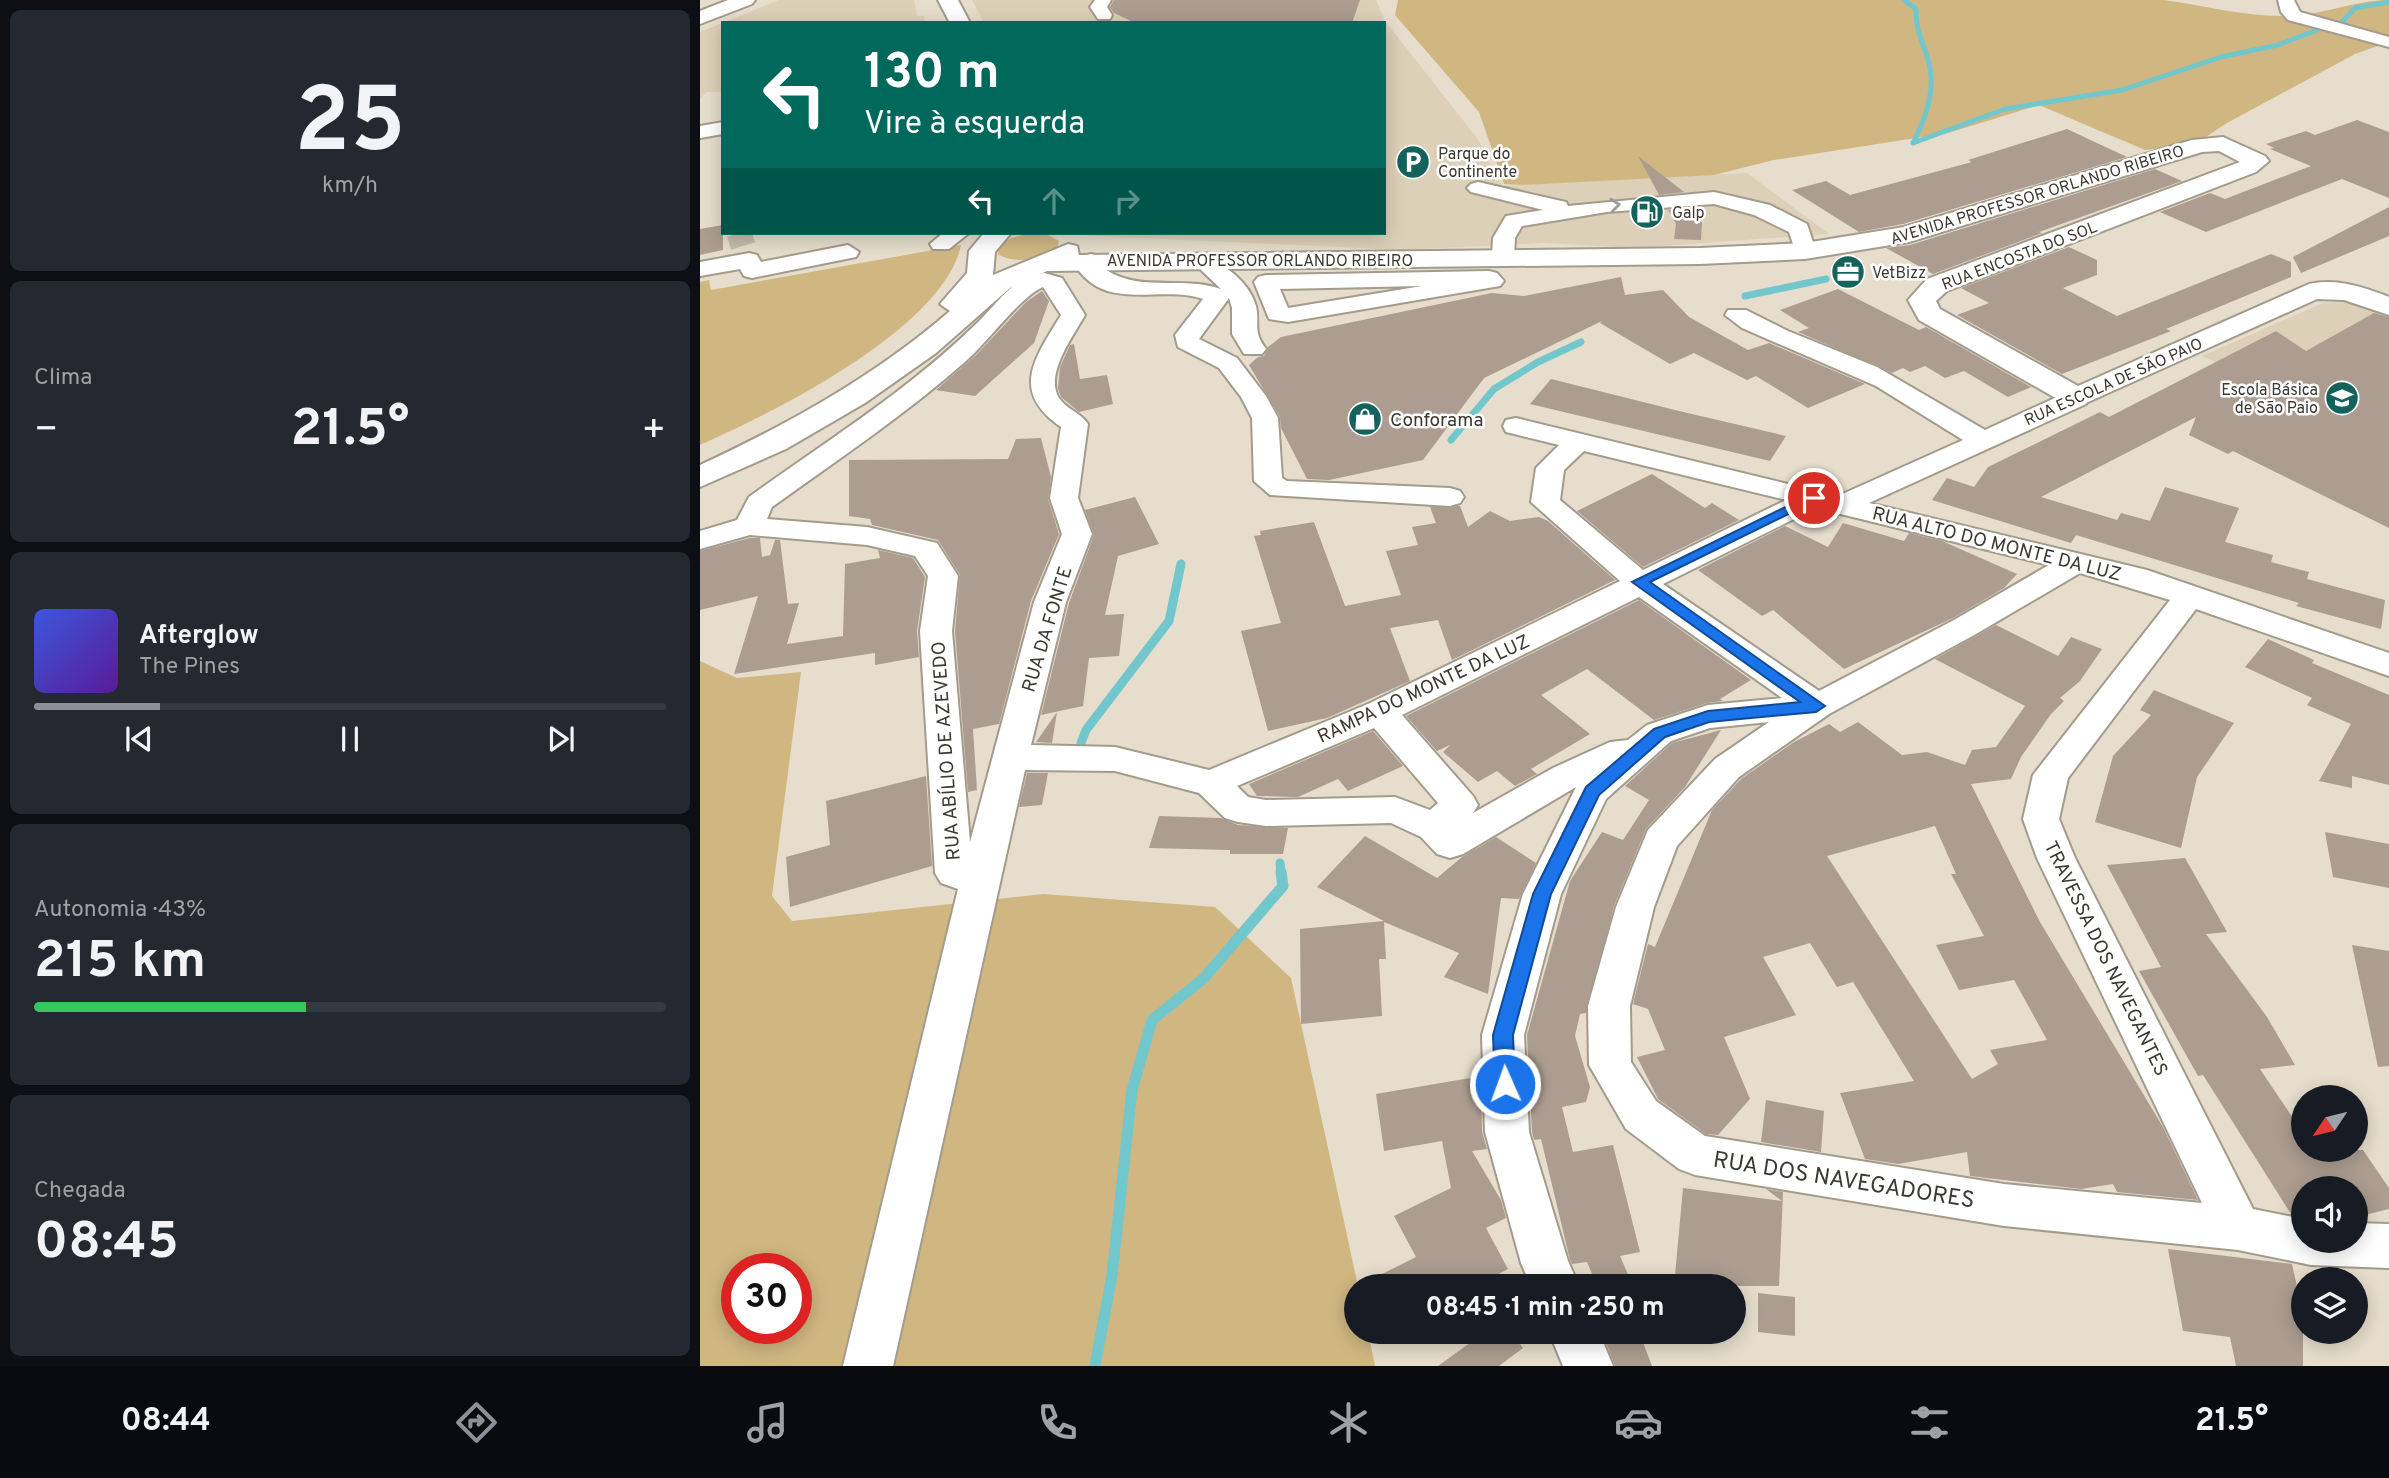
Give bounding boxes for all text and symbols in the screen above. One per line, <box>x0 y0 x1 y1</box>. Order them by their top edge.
text: 130 m <box>864 44 1000 106</box>
icon: left <box>749 49 840 140</box>
text: 25 <box>294 69 406 184</box>
text: Vire à esquerda <box>864 105 1085 145</box>
street label: AVENIDA PROFESSOR ORLANDO RIBEIRO <box>1888 142 2187 250</box>
parking icon: Parque do Continente <box>1394 143 1432 181</box>
place label: Parque do Continente <box>1438 145 1517 183</box>
text: km/h <box>322 172 378 201</box>
icon: left <box>962 182 1000 220</box>
icon: ahead <box>1035 182 1073 220</box>
icon: right <box>1108 182 1146 220</box>
fuel station icon: Galp <box>1628 193 1666 231</box>
one-way arrow <box>1609 198 1621 213</box>
place label: Galp <box>1672 204 1705 224</box>
street label: RUA ENCOSTA DO SOL <box>1939 218 2100 296</box>
street label: AVENIDA PROFESSOR ORLANDO RIBEIRO <box>1107 252 1413 272</box>
office icon: VetBizz <box>1829 253 1867 291</box>
place label: VetBizz <box>1872 264 1926 284</box>
street label: RUA ESCOLA DE SÃO PAIO <box>2020 332 2206 431</box>
text: Clima <box>34 364 92 393</box>
school or university icon: Escola Básica de São Paio <box>2323 379 2361 417</box>
place label: Escola Básica de São Paio <box>2221 381 2318 419</box>
text: 21.5° <box>291 398 409 464</box>
shop icon: Conforama <box>1346 400 1384 438</box>
text: − <box>34 407 59 456</box>
text: + <box>641 407 666 456</box>
place label: Conforama <box>1390 409 1483 433</box>
pin <box>1784 468 1844 528</box>
icon: arrive <box>1795 479 1833 517</box>
street label: RUA ALTO DO MONTE DA LUZ <box>1869 502 2124 588</box>
street label: RUA DA FONTE <box>1017 564 1078 695</box>
text: Afterglow <box>139 620 259 653</box>
street label: RAMPA DO MONTE DA LUZ <box>1314 630 1534 750</box>
street label: RUA ABÍLIO DE AZEVEDO <box>926 641 967 861</box>
text: The Pines <box>139 653 240 682</box>
icon: previous <box>120 720 158 758</box>
icon: pause <box>331 720 369 758</box>
icon: next <box>542 720 580 758</box>
street label: TRAVESSA DOS NAVEGANTES <box>2038 838 2173 1080</box>
text: Autonomia · 43% <box>34 896 206 925</box>
text: 215 km <box>34 930 206 996</box>
position arrow <box>1468 1047 1542 1121</box>
north arrow <box>2291 1085 2368 1162</box>
map controls <box>2291 1085 2368 1344</box>
street label: RUA DOS NAVEGADORES <box>1711 1146 1976 1216</box>
button: sound <box>2291 1176 2368 1253</box>
text: Chegada <box>34 1177 126 1206</box>
text: 08:45 <box>34 1211 179 1277</box>
speed limit sign: 30 <box>721 1253 812 1344</box>
button: layers <box>2291 1267 2368 1344</box>
text: 08:45 · 1 min · 250 m <box>1426 1292 1664 1325</box>
icon: directions <box>452 1398 501 1447</box>
icon: music <box>743 1398 792 1447</box>
icon: phone <box>1033 1398 1082 1447</box>
icon: climate <box>1324 1398 1373 1447</box>
icon: car <box>1614 1398 1663 1447</box>
icon: filters <box>1905 1398 1954 1447</box>
text: 08:44 <box>121 1402 211 1442</box>
text: 21.5° <box>2195 1402 2268 1442</box>

